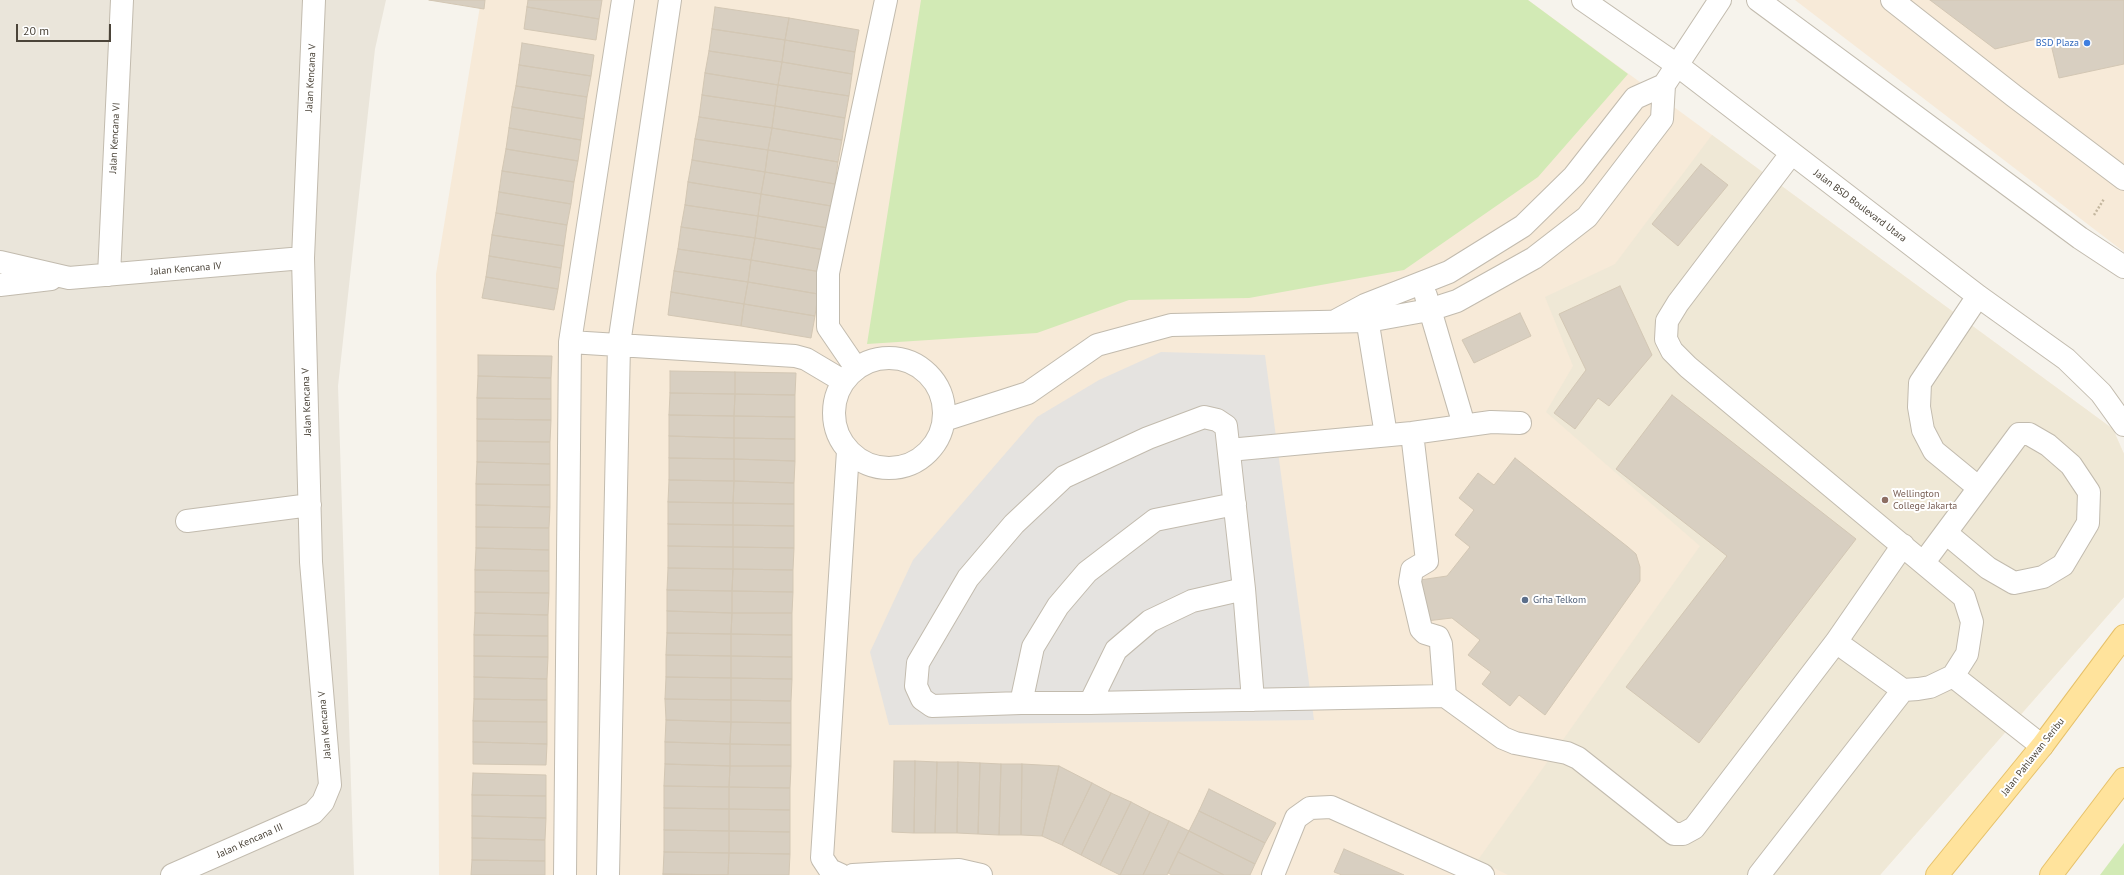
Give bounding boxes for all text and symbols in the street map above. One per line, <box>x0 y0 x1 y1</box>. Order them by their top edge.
scale bar <box>18 16 113 42</box>
text: 20 m <box>23 23 49 38</box>
place label: BSD Plaza <box>2036 37 2079 49</box>
marker: BSD Plaza <box>2082 38 2092 48</box>
street label: Jalan Kencana V <box>303 44 319 112</box>
street label: Jalan Kencana VI <box>107 102 123 174</box>
street label: Jalan BSD Boulevard Utara <box>1811 167 1909 245</box>
street label: Jalan Kencana IV <box>150 260 222 278</box>
street label: Jalan Kencana V <box>300 368 314 436</box>
place label: Wellington College Jakarta <box>1893 488 1957 512</box>
marker: Wellington College Jakarta <box>1880 495 1890 505</box>
place label: Grha Telkom <box>1533 594 1586 606</box>
marker: Grha Telkom <box>1520 595 1530 605</box>
street label: Jalan Kencana V <box>316 690 334 760</box>
street label: Jalan Pahlawan Seribu <box>1999 716 2067 798</box>
street label: Jalan Kencana III <box>215 821 285 861</box>

